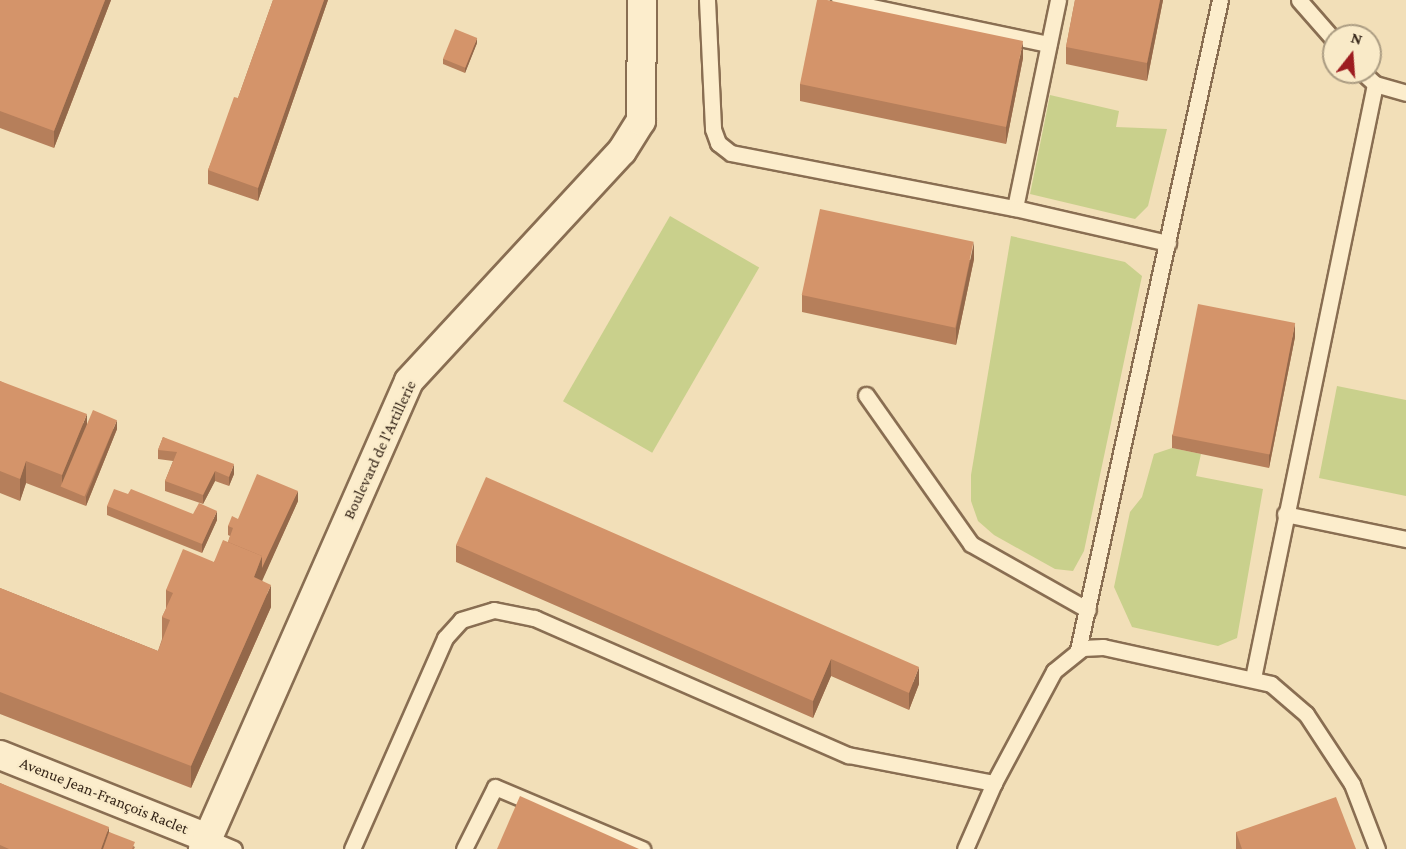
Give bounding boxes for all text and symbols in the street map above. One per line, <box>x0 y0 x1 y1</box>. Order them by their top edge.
north arrow <box>1322 24 1382 84</box>
text: N <box>1349 28 1365 48</box>
street label: Boulevard de l'Artillerie <box>339 378 421 522</box>
street label: Avenue Jean-François Raclet <box>17 753 191 839</box>

